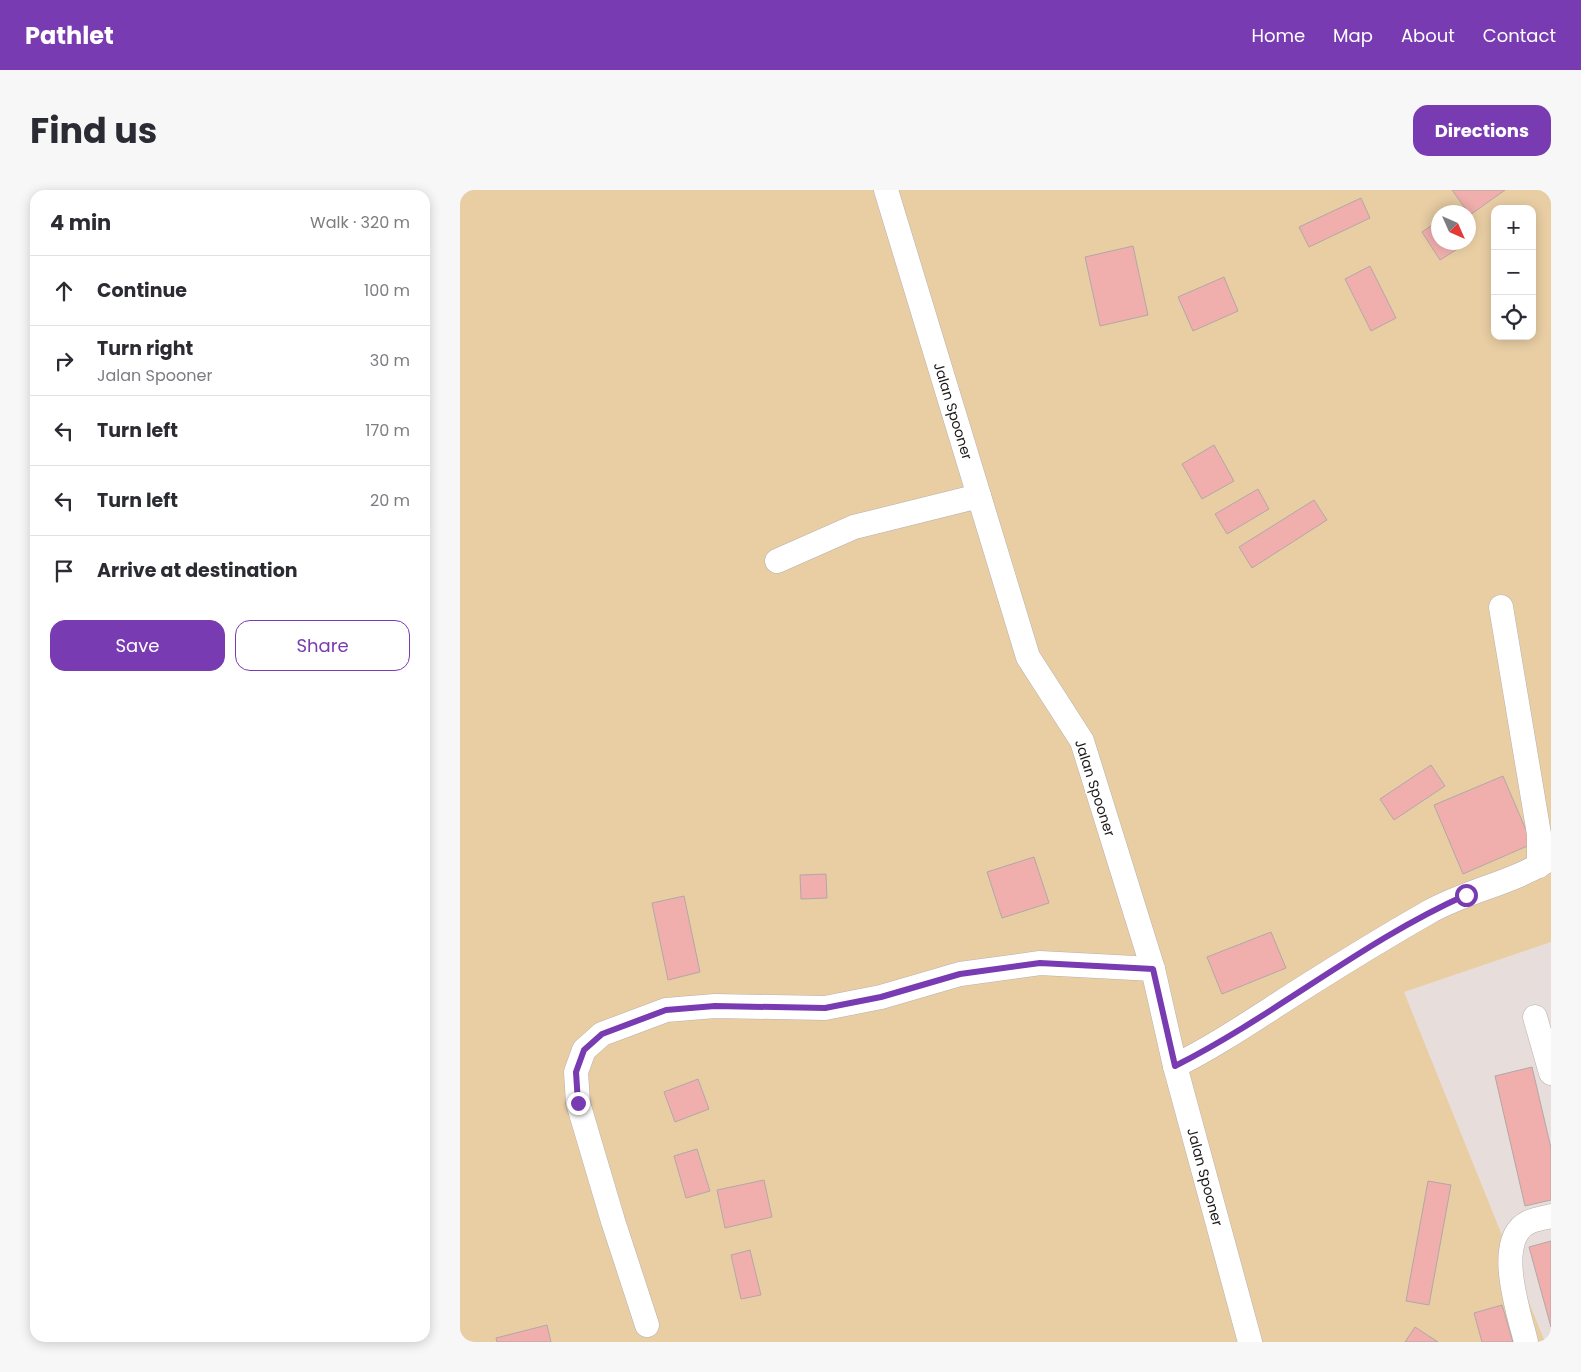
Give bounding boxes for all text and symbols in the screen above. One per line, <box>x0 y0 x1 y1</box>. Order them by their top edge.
text: Pathlet <box>25 19 114 52</box>
text: Home <box>1251 23 1305 48</box>
text: Map <box>1333 23 1373 48</box>
text: About <box>1401 23 1455 48</box>
text: Contact <box>1483 23 1556 48</box>
button: Directions <box>1413 105 1551 156</box>
text: Find us <box>30 106 157 155</box>
north arrow <box>1431 205 1476 250</box>
map controls <box>1491 205 1536 340</box>
button: + <box>1491 205 1536 250</box>
text: 4 min <box>50 208 111 237</box>
text: Walk · 320 m <box>310 211 410 234</box>
button: − <box>1491 250 1536 295</box>
icon: ahead <box>50 277 78 305</box>
text: Continue <box>97 277 187 304</box>
text: 100 m <box>364 279 410 302</box>
button: locate <box>1491 295 1536 340</box>
text: Turn right <box>97 335 193 362</box>
icon: right <box>50 347 78 375</box>
text: 30 m <box>370 349 410 372</box>
street label: Jalan Spooner <box>929 360 977 462</box>
text: Jalan Spooner <box>97 364 212 387</box>
icon: left <box>50 417 78 445</box>
text: Turn left <box>97 417 178 444</box>
text: 170 m <box>365 419 410 442</box>
icon: left <box>50 487 78 515</box>
text: Turn left <box>97 487 178 514</box>
text: 20 m <box>370 489 410 512</box>
icon: arrive <box>50 557 78 585</box>
text: Arrive at destination <box>97 557 298 584</box>
button: Save <box>50 620 225 671</box>
button: Share <box>235 620 410 671</box>
street label: Jalan Spooner <box>1070 737 1120 839</box>
route start <box>1455 884 1478 907</box>
route end <box>567 1092 590 1115</box>
street label: Jalan Spooner <box>1182 1126 1228 1228</box>

